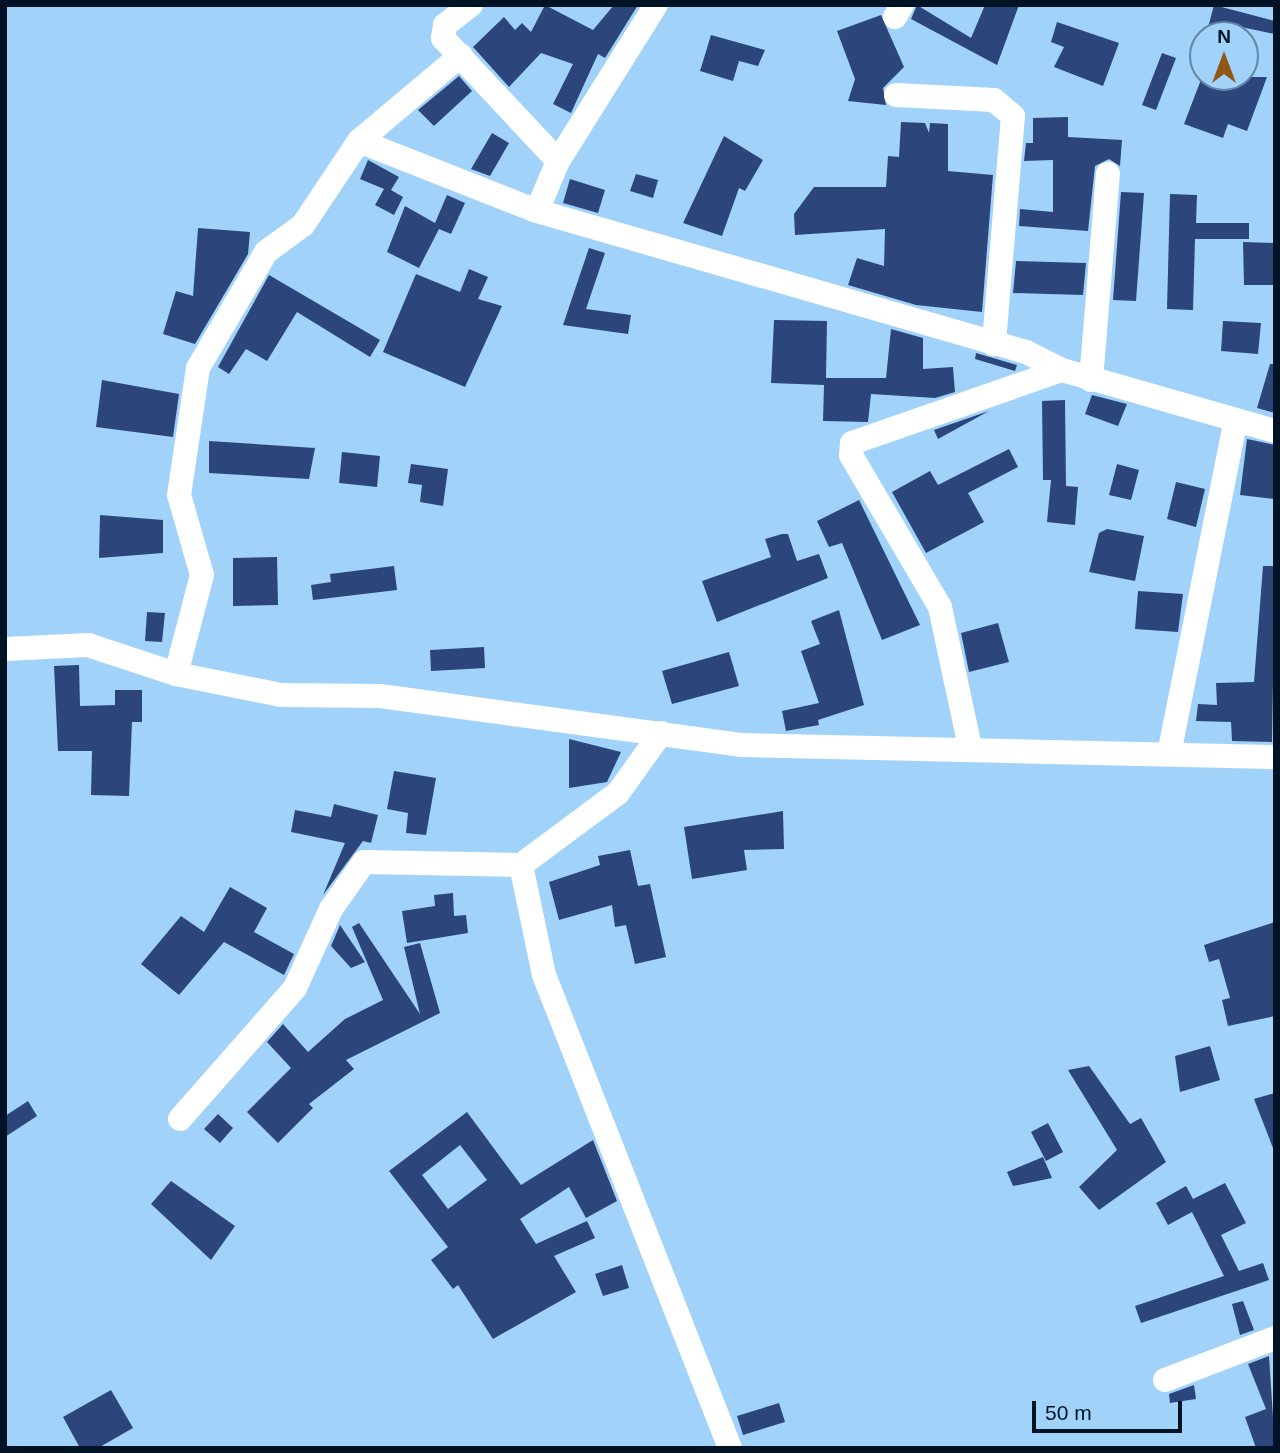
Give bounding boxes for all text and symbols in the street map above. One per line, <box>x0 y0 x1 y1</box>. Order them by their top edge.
north arrow <box>1189 21 1259 91</box>
text: N <box>1217 26 1231 47</box>
scale bar <box>1035 1386 1186 1430</box>
text: 50 m <box>1045 1401 1092 1424</box>

